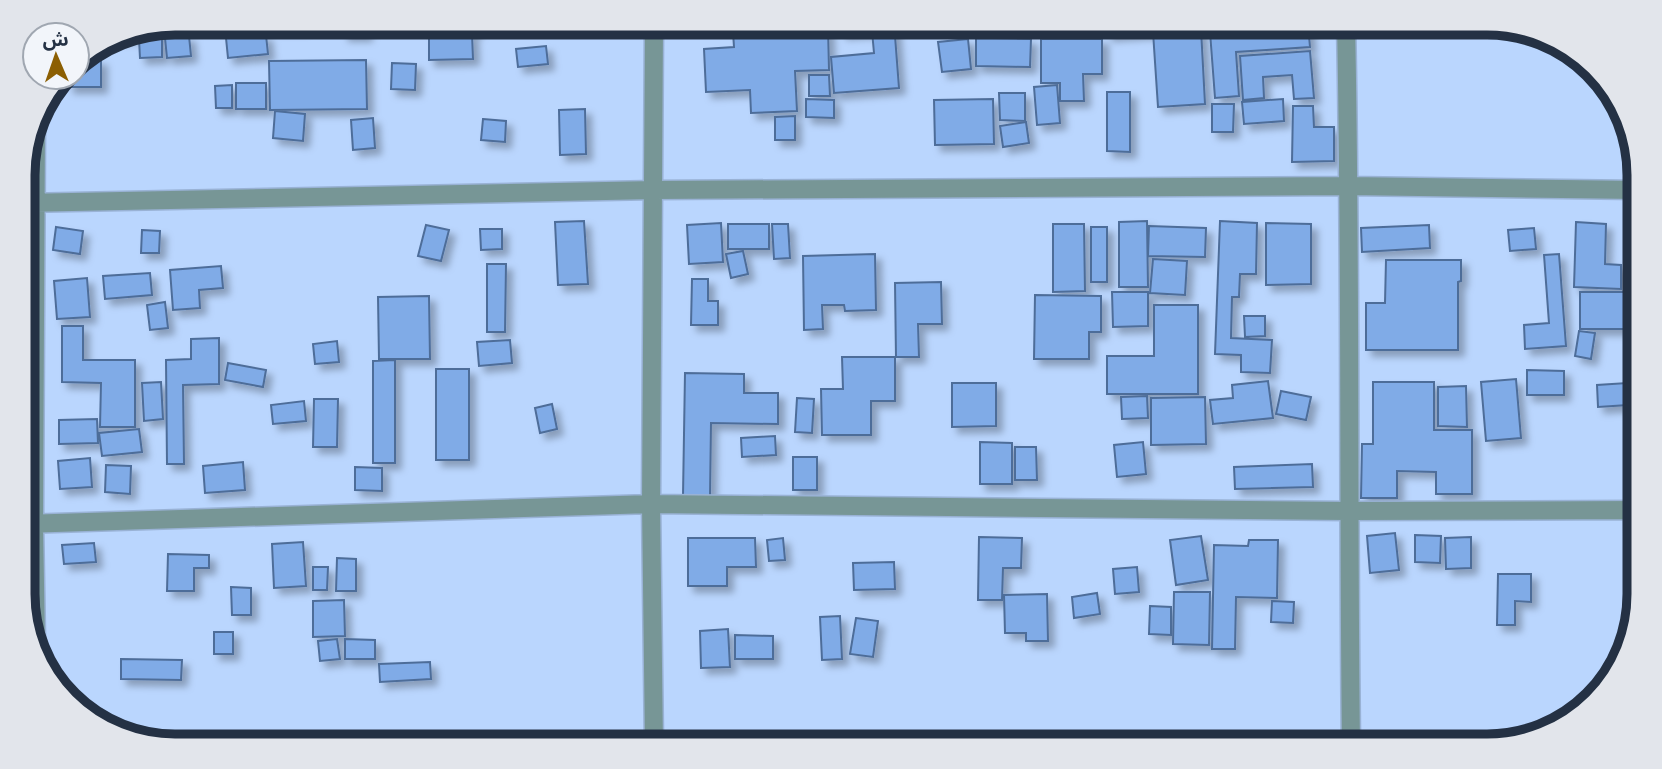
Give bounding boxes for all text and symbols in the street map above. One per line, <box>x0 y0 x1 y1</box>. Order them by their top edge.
north arrow <box>21 21 91 91</box>
text: ش <box>42 26 69 52</box>

